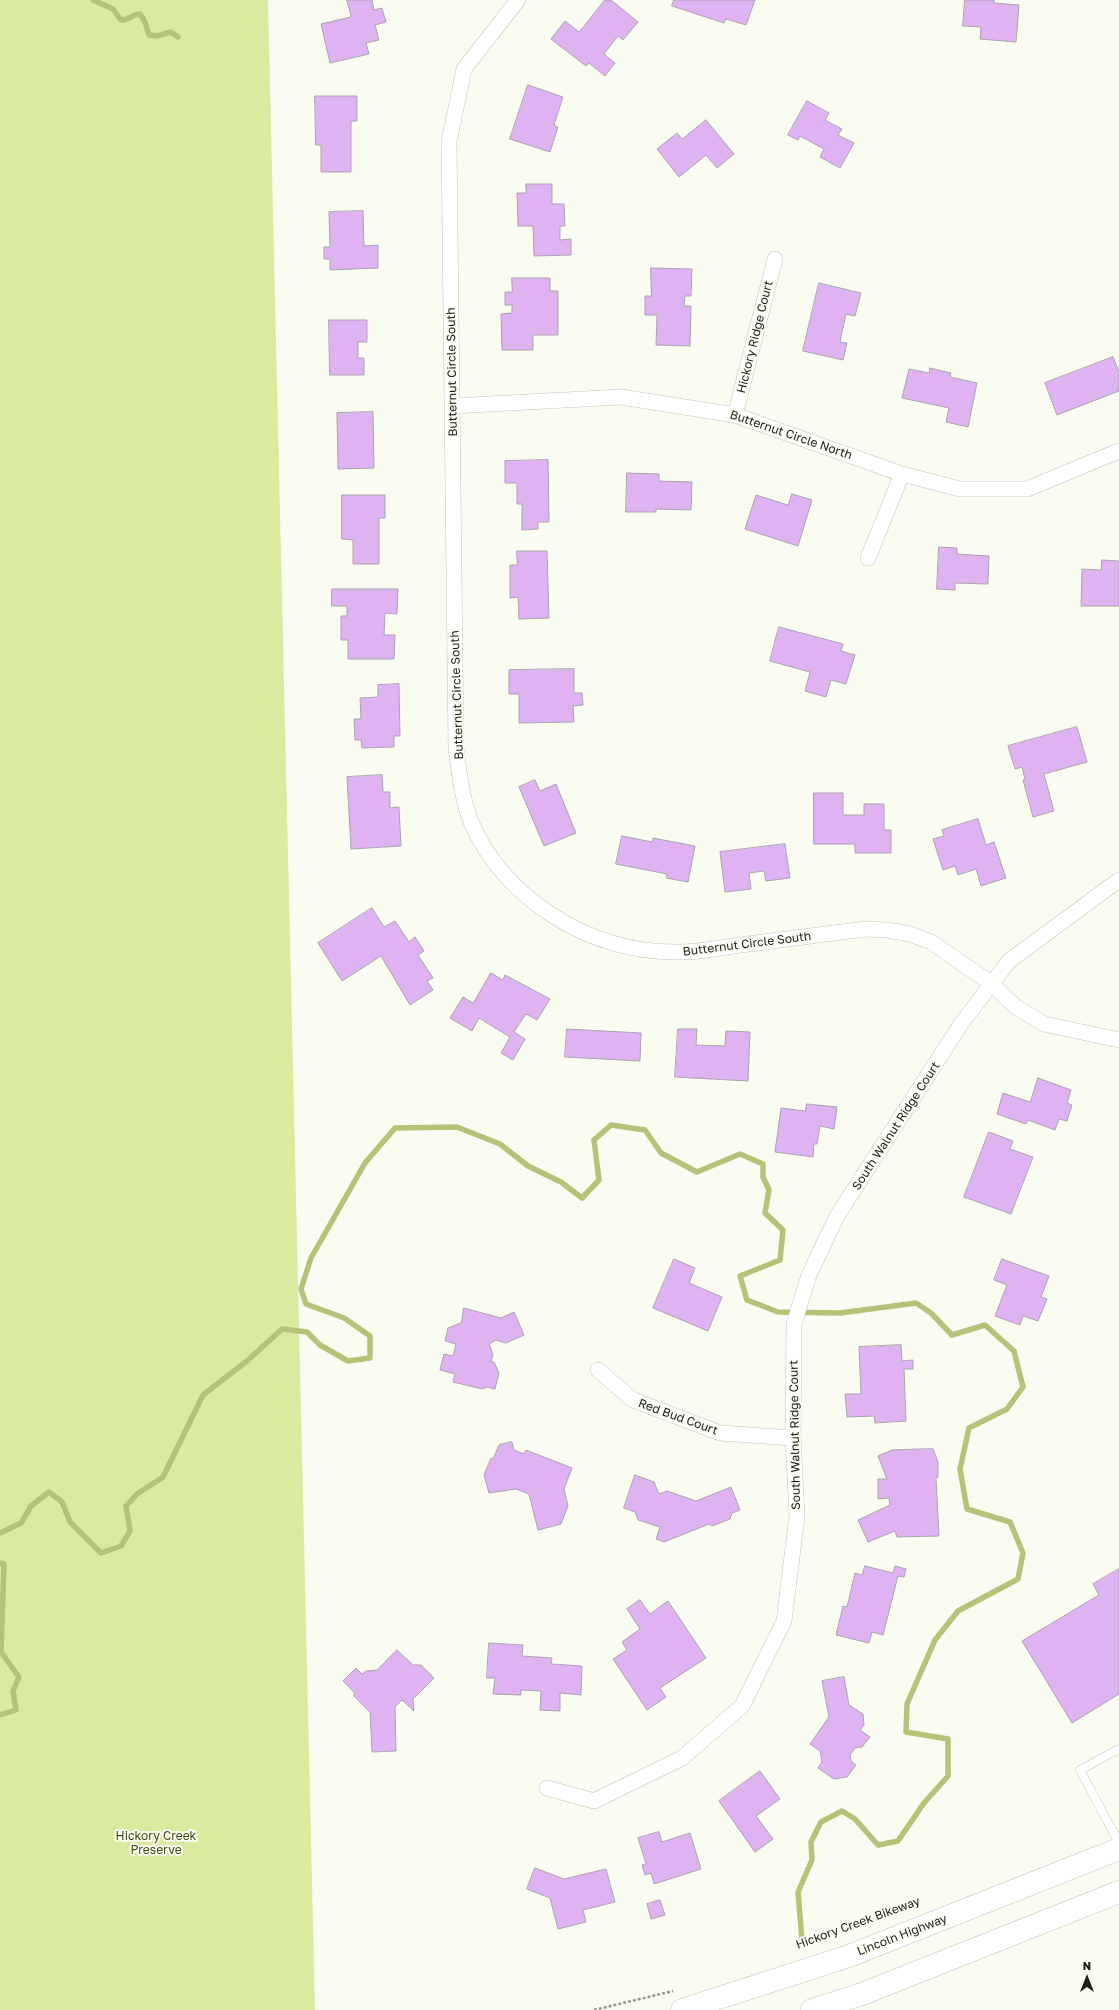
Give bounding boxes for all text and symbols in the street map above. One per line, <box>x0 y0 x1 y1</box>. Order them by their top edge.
street label: Hickory Ridge Court <box>734 279 776 395</box>
street label: Butternut Circle South <box>444 307 460 437</box>
street label: Butternut Circle North <box>728 407 854 463</box>
street label: Butternut Circle South <box>448 630 466 760</box>
street label: Butternut Circle South <box>682 929 812 959</box>
street label: South Walnut Ridge Court <box>849 1059 943 1193</box>
street label: South Walnut Ridge Court <box>786 1360 804 1510</box>
street label: Red Bud Court <box>636 1396 720 1438</box>
park label: Hickory Creek Preserve <box>116 1829 196 1857</box>
street label: Hickory Creek Bikeway <box>794 1894 922 1952</box>
street label: Lincoln Highway <box>855 1911 949 1959</box>
north arrow <box>1067 1958 1107 1998</box>
text: N <box>1083 1959 1091 1972</box>

